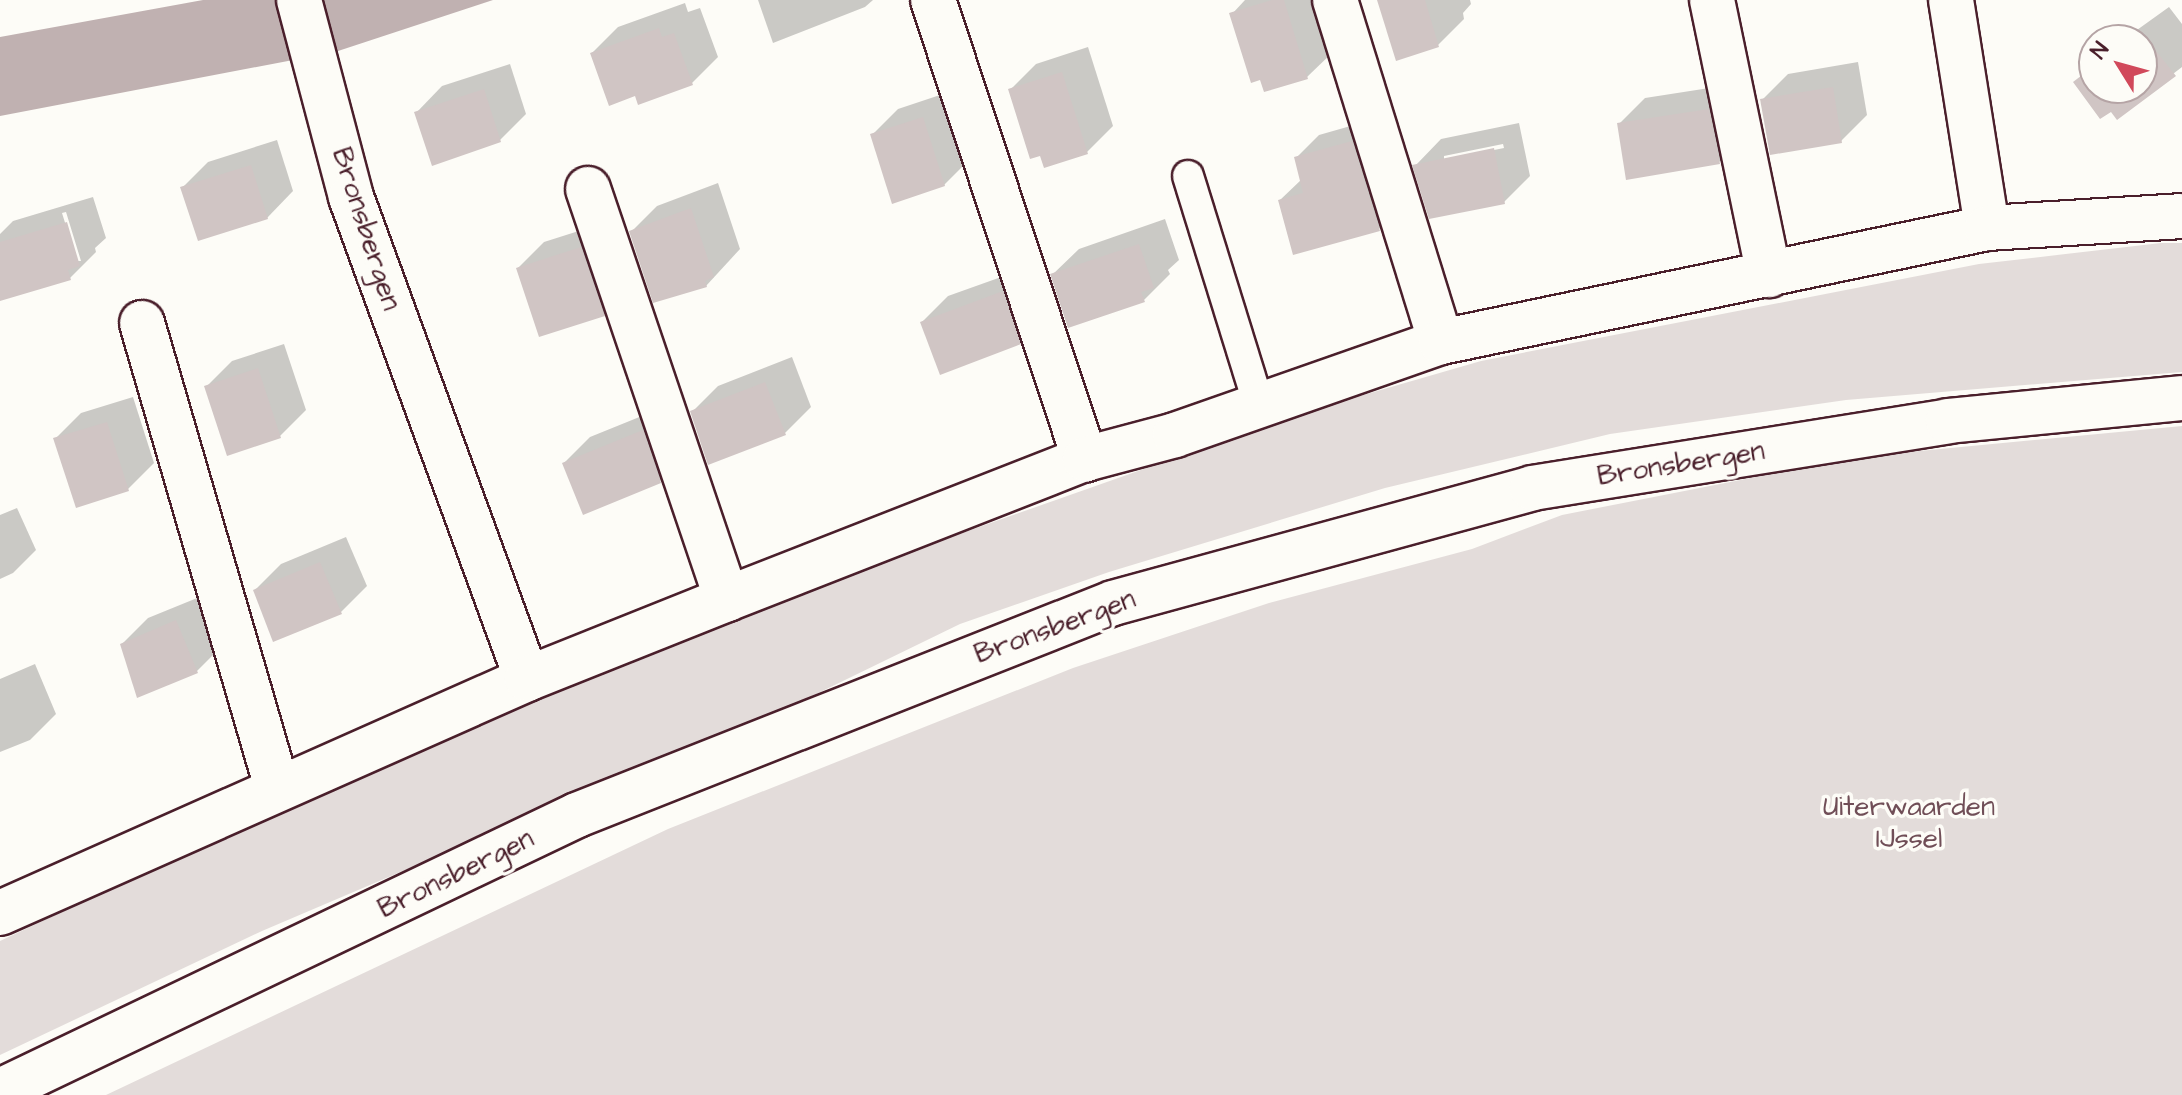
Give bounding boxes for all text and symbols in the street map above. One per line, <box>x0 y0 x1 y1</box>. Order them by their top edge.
north arrow <box>2078 24 2158 104</box>
text: N <box>2083 36 2117 65</box>
street label: Bronsbergen <box>324 143 408 315</box>
street label: Bronsbergen <box>1595 434 1767 494</box>
street label: Bronsbergen <box>970 582 1140 672</box>
park label: Uiterwaarden IJssel <box>1823 790 1995 856</box>
street label: Bronsbergen <box>373 822 539 926</box>

